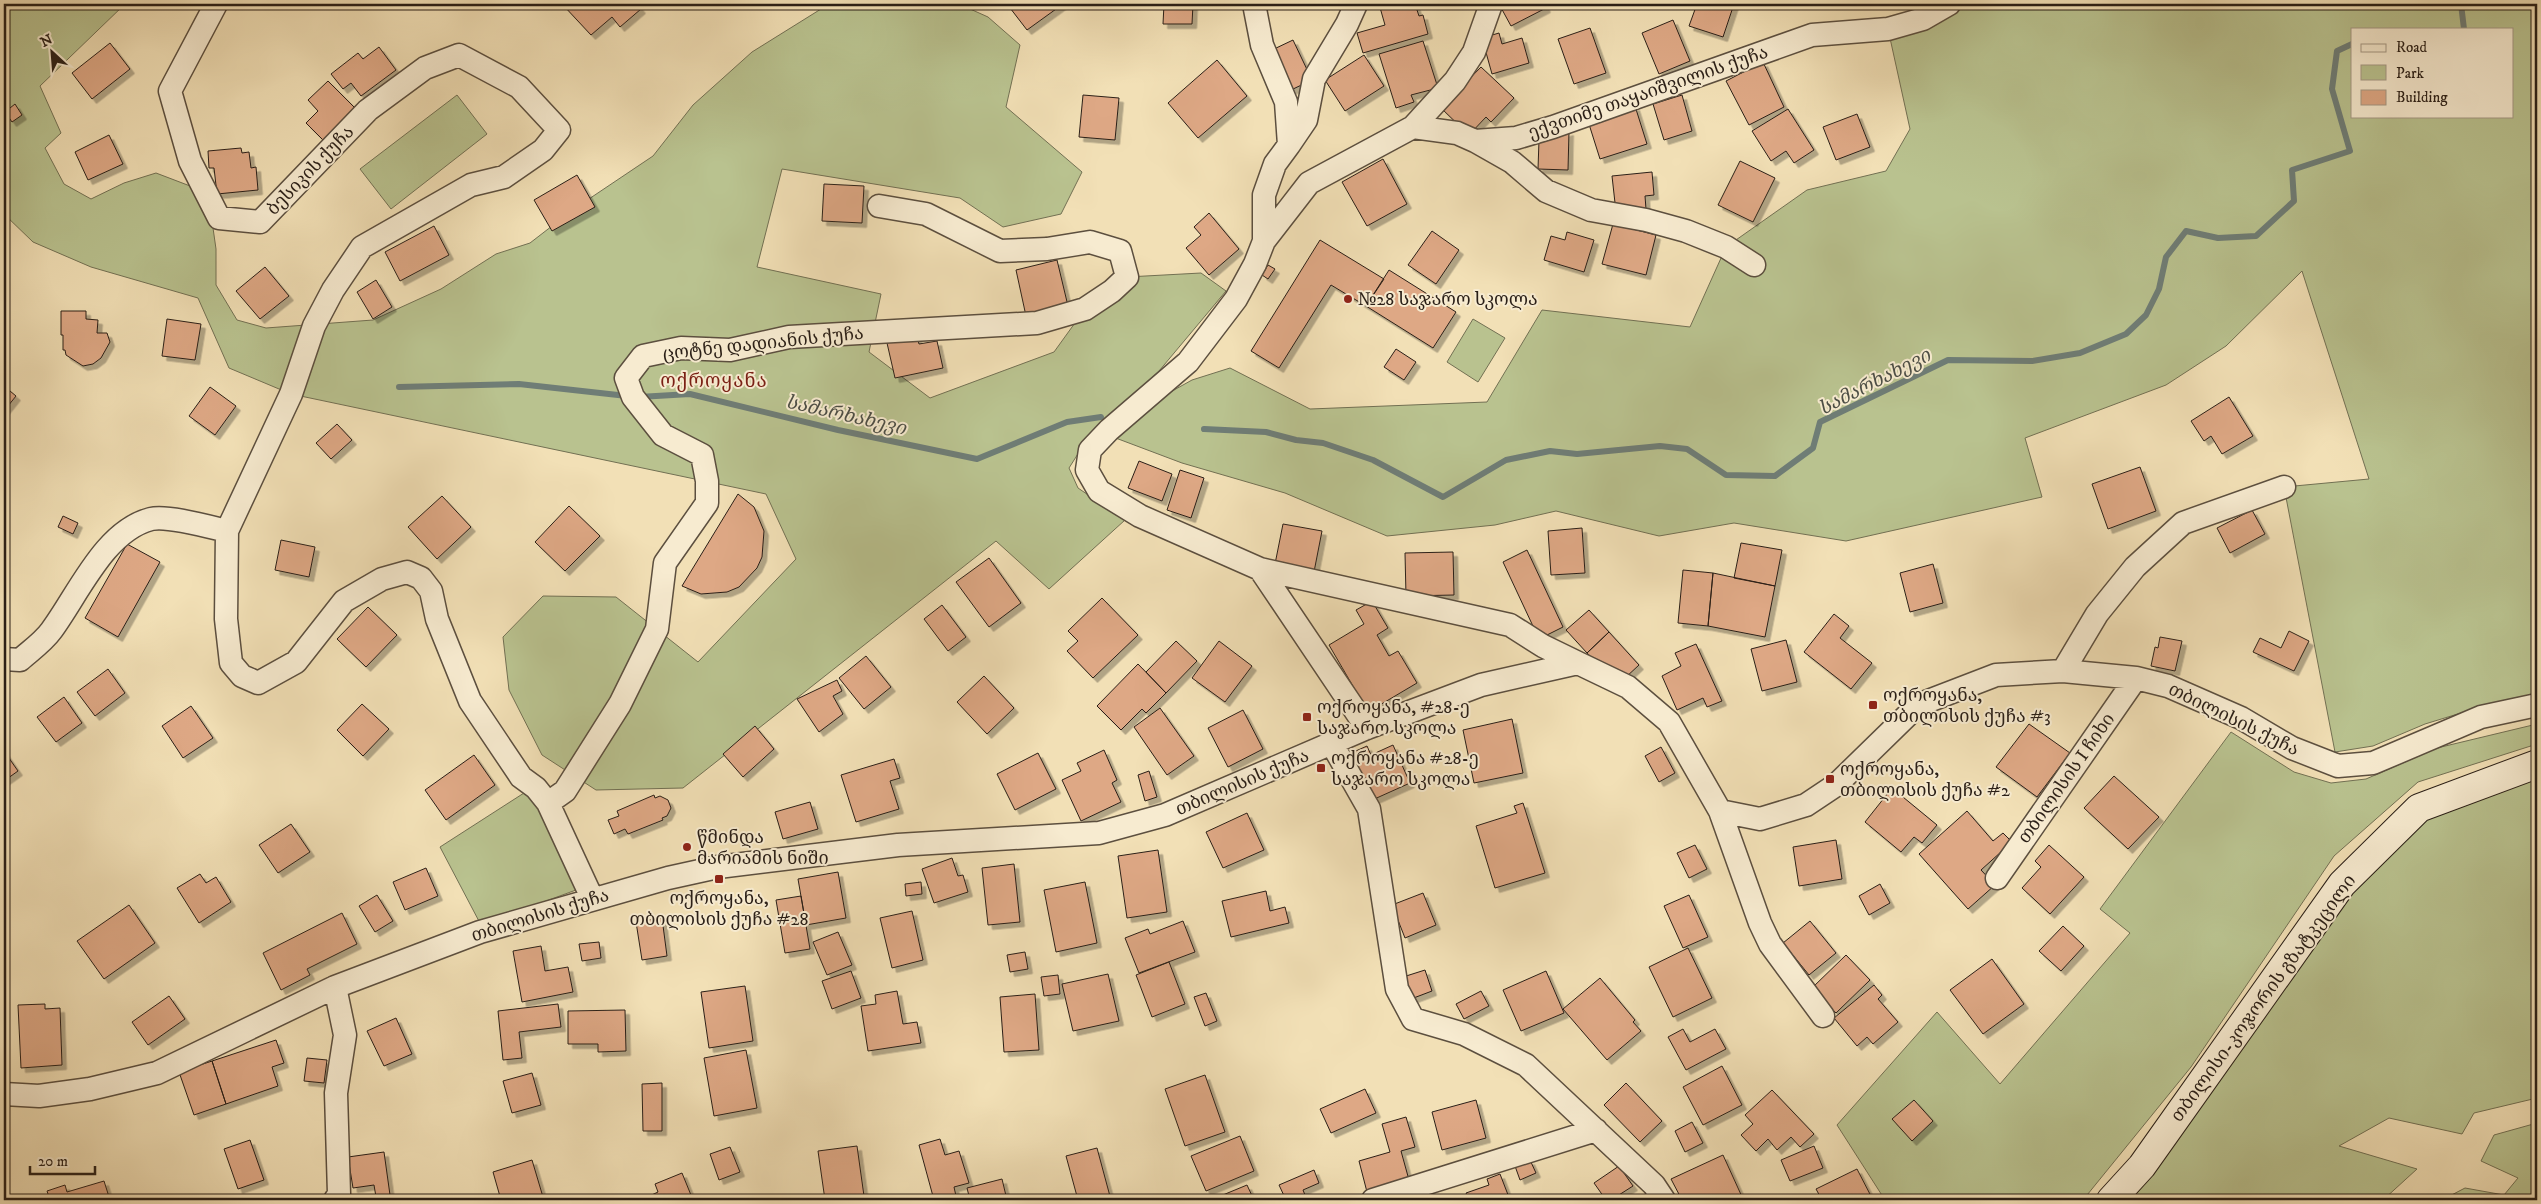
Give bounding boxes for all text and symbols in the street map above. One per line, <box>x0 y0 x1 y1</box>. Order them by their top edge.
north arrow <box>28 28 78 78</box>
legend <box>2351 28 2514 118</box>
text: N <box>38 30 56 52</box>
text: Road <box>2396 38 2428 57</box>
street label: ექვთიმე თაყაიშვილის ქუჩა <box>1525 41 1771 144</box>
text: Park <box>2396 64 2425 83</box>
text: Building <box>2396 88 2448 107</box>
street label: ბესიკის ქუჩა <box>263 121 359 220</box>
place label: №28 საჯარო სკოლა <box>1358 289 1538 311</box>
marker: №28 საჯარო სკოლა <box>1342 293 1354 305</box>
street label: ცოტნე დადიანის ქუჩა <box>661 322 865 365</box>
water label: სამარხახევი <box>1815 344 1936 420</box>
district label: ოქროყანა <box>660 370 768 393</box>
water label: სამარხახევი <box>783 390 909 441</box>
street label: თბილისის ქუჩა <box>2165 679 2303 761</box>
place label: ოქროყანა, თბილისის ქუჩა #3 <box>1883 685 2051 728</box>
place label: ოქროყანა, #28-ე საჯარო სკოლა <box>1317 697 1470 740</box>
marker: ოქროყანა, თბილისის ქუჩა #3 <box>1867 699 1879 711</box>
street label: თბილისის I ჩიხი <box>2014 709 2120 848</box>
marker: ოქროყანა, #28-ე საჯარო სკოლა <box>1301 711 1313 723</box>
street label: თბილისის ქუჩა <box>1172 745 1312 821</box>
place label: ოქროყანა #28-ე საჯარო სკოლა <box>1331 748 1479 791</box>
place label: ოქროყანა, თბილისის ქუჩა #2 <box>1840 759 2010 802</box>
marker: ოქროყანა #28-ე საჯარო სკოლა <box>1315 762 1327 774</box>
marker: ოქროყანა, თბილისის ქუჩა #2 <box>1824 773 1836 785</box>
place label: წმინდა მარიამის ნიში <box>697 827 829 870</box>
marker: წმინდა მარიამის ნიში <box>681 841 693 853</box>
street label: თბილისი-კოჯორის გზატკეცილი <box>2167 871 2361 1127</box>
marker: ოქროყანა, თბილისის ქუჩა #28 <box>713 873 725 885</box>
street label: თბილისის ქუჩა <box>469 885 612 947</box>
place label: ოქროყანა, თბილისის ქუჩა #28 <box>630 888 808 931</box>
scale bar <box>30 1144 95 1176</box>
text: 20 m <box>38 1152 68 1171</box>

